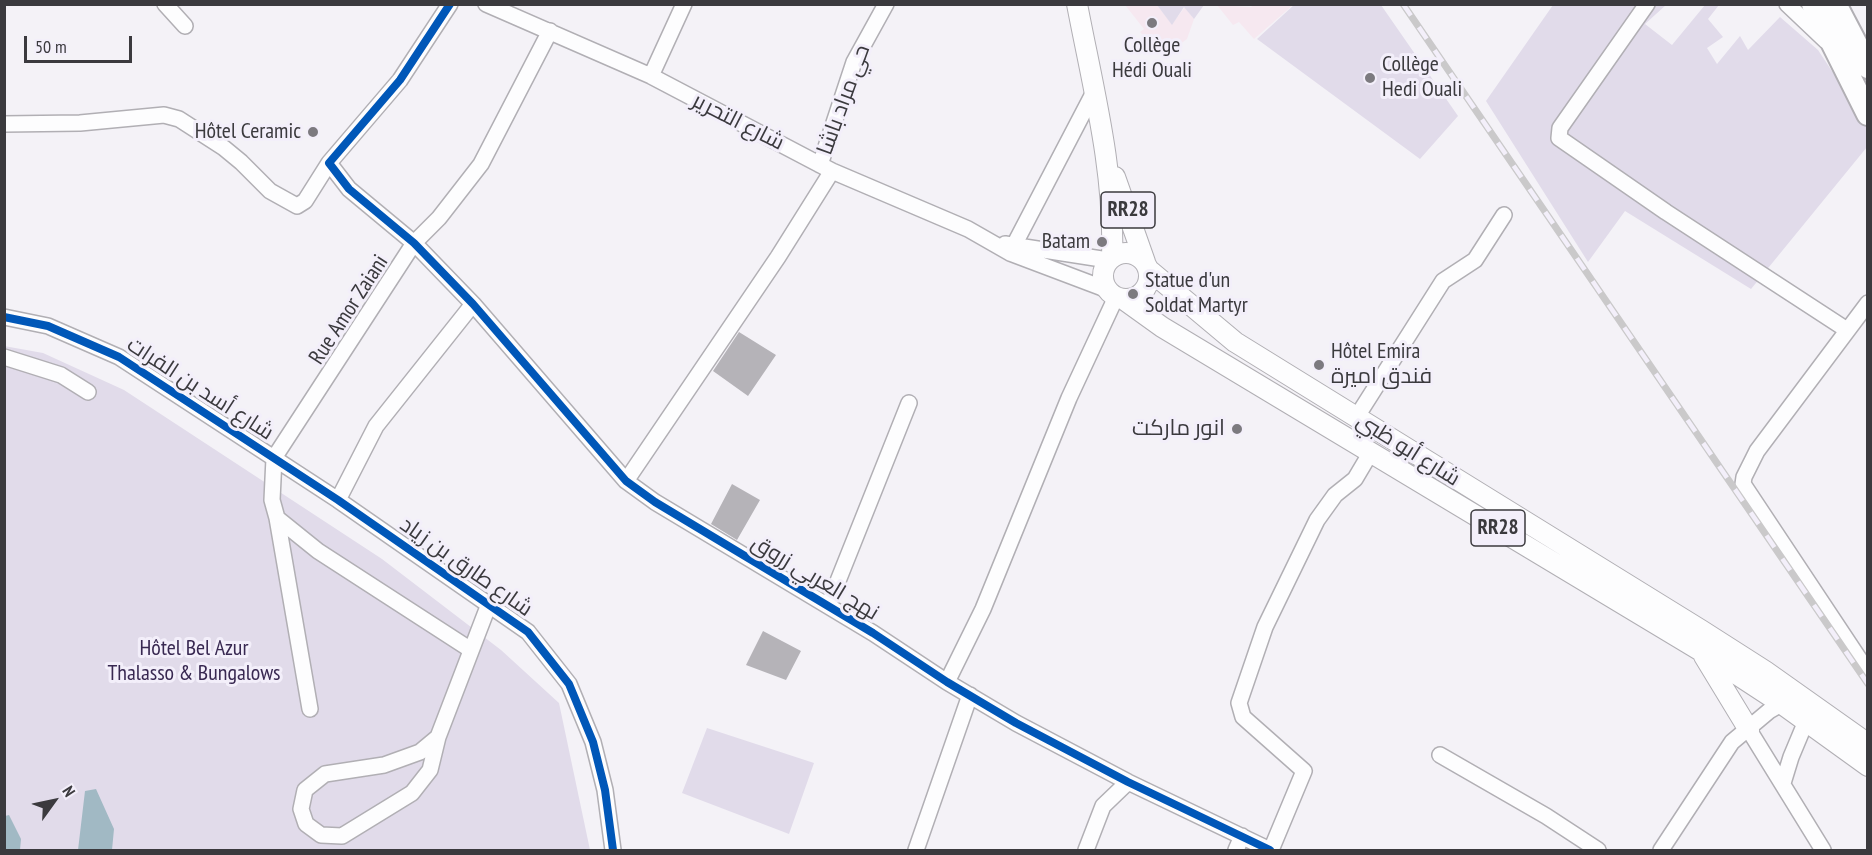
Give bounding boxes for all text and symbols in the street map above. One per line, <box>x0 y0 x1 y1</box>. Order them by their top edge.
marker: Collège Hédi Ouali <box>1145 16 1159 30</box>
scale bar <box>27 24 135 62</box>
place label: Collège Hédi Ouali <box>1112 33 1192 84</box>
text: 50 m <box>35 35 67 58</box>
street label: حي مراد باشا <box>812 41 876 159</box>
place label: Collège Hedi Ouali <box>1382 52 1462 104</box>
marker: Collège Hedi Ouali <box>1363 71 1377 85</box>
street label: شارع التحرير <box>688 88 788 156</box>
place label: Hôtel Ceramic <box>195 119 301 145</box>
marker: Hôtel Ceramic <box>306 125 320 139</box>
road number: RR28 <box>1101 192 1155 228</box>
place label: Batam <box>1042 229 1090 255</box>
marker: Batam <box>1095 235 1109 249</box>
street label: Rue Amor Zaiani <box>304 250 394 370</box>
place label: Statue d'un Soldat Martyr <box>1145 268 1248 320</box>
marker: Statue d'un Soldat Martyr <box>1126 287 1140 301</box>
street label: شارع أسد بن الفرات <box>122 332 278 446</box>
place label: Hôtel Emira فندق اميرة <box>1331 339 1432 390</box>
marker: Hôtel Emira فندق اميرة <box>1312 358 1326 372</box>
street label: شارع أبو ظبي <box>1351 408 1465 492</box>
place label: انور ماركت <box>1132 416 1225 442</box>
marker: انور ماركت <box>1230 422 1244 436</box>
road number: RR28 <box>1471 510 1525 546</box>
street label: شارع طارق بن زياد <box>395 511 537 623</box>
street label: نهج العربي زروق <box>746 530 884 626</box>
park label: Hôtel Bel Azur Thalasso & Bungalows <box>107 636 281 688</box>
north arrow <box>24 771 84 831</box>
text: N <box>58 782 80 800</box>

